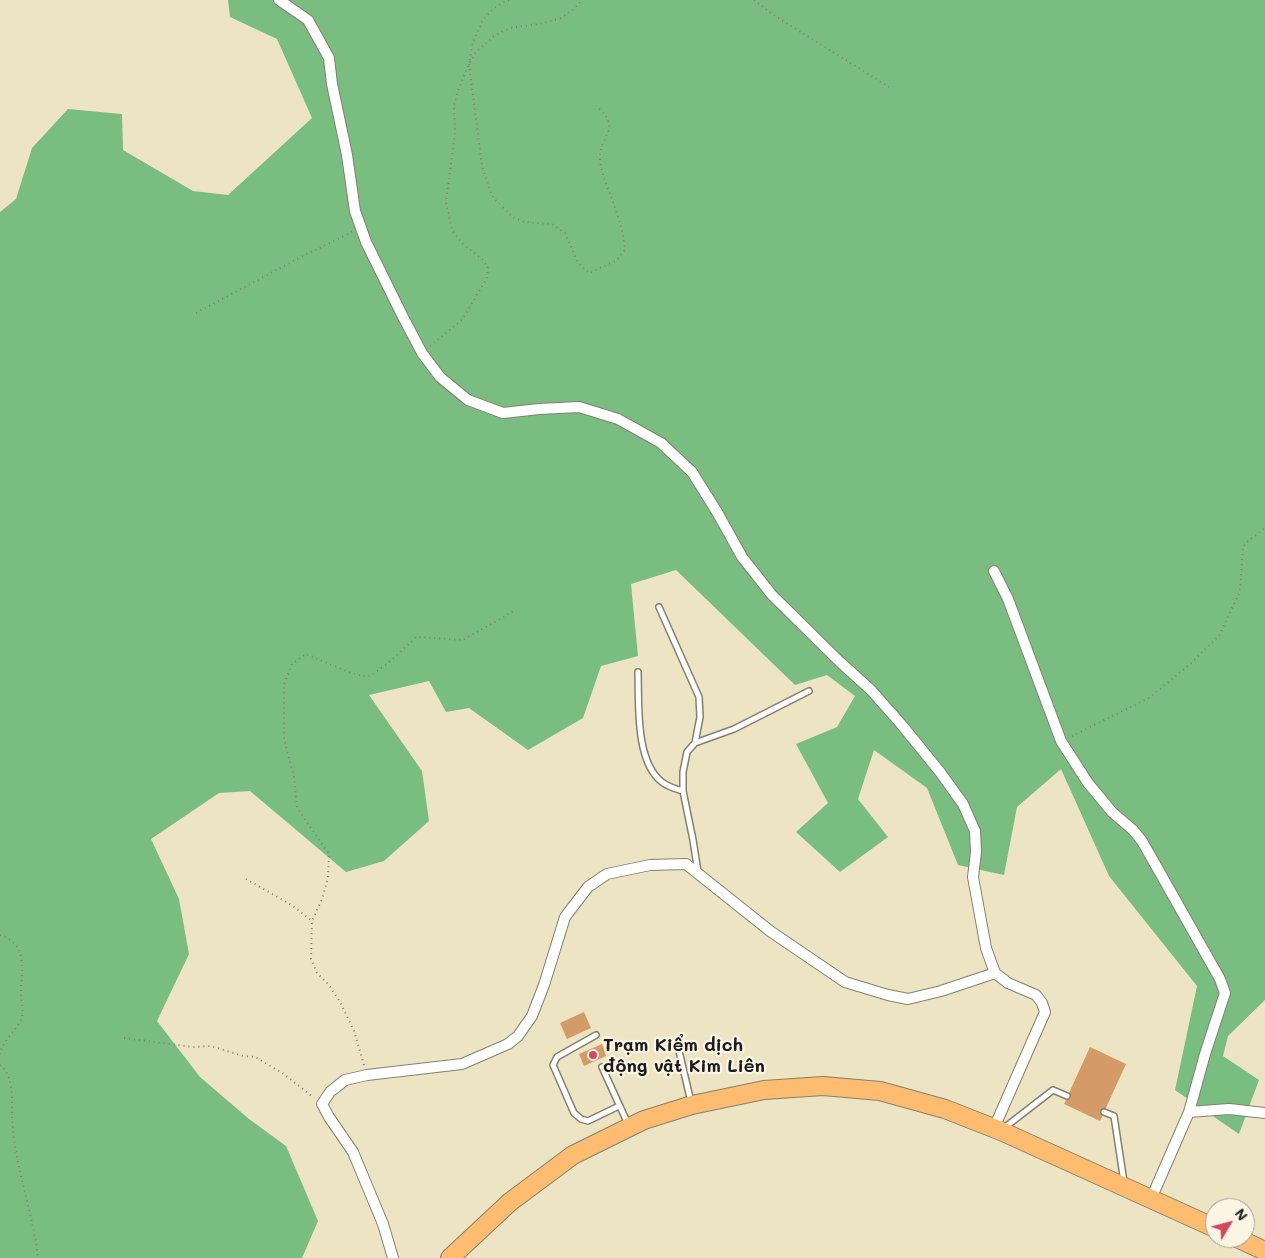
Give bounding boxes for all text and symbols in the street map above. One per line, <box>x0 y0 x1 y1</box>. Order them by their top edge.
place label: Trạm Kiểm dịch động vật Kim Liên <box>603 1034 765 1076</box>
marker: Trạm Kiểm dịch động vật Kim Liên <box>587 1049 599 1061</box>
north arrow <box>1205 1198 1255 1248</box>
text: N <box>1231 1204 1252 1224</box>

